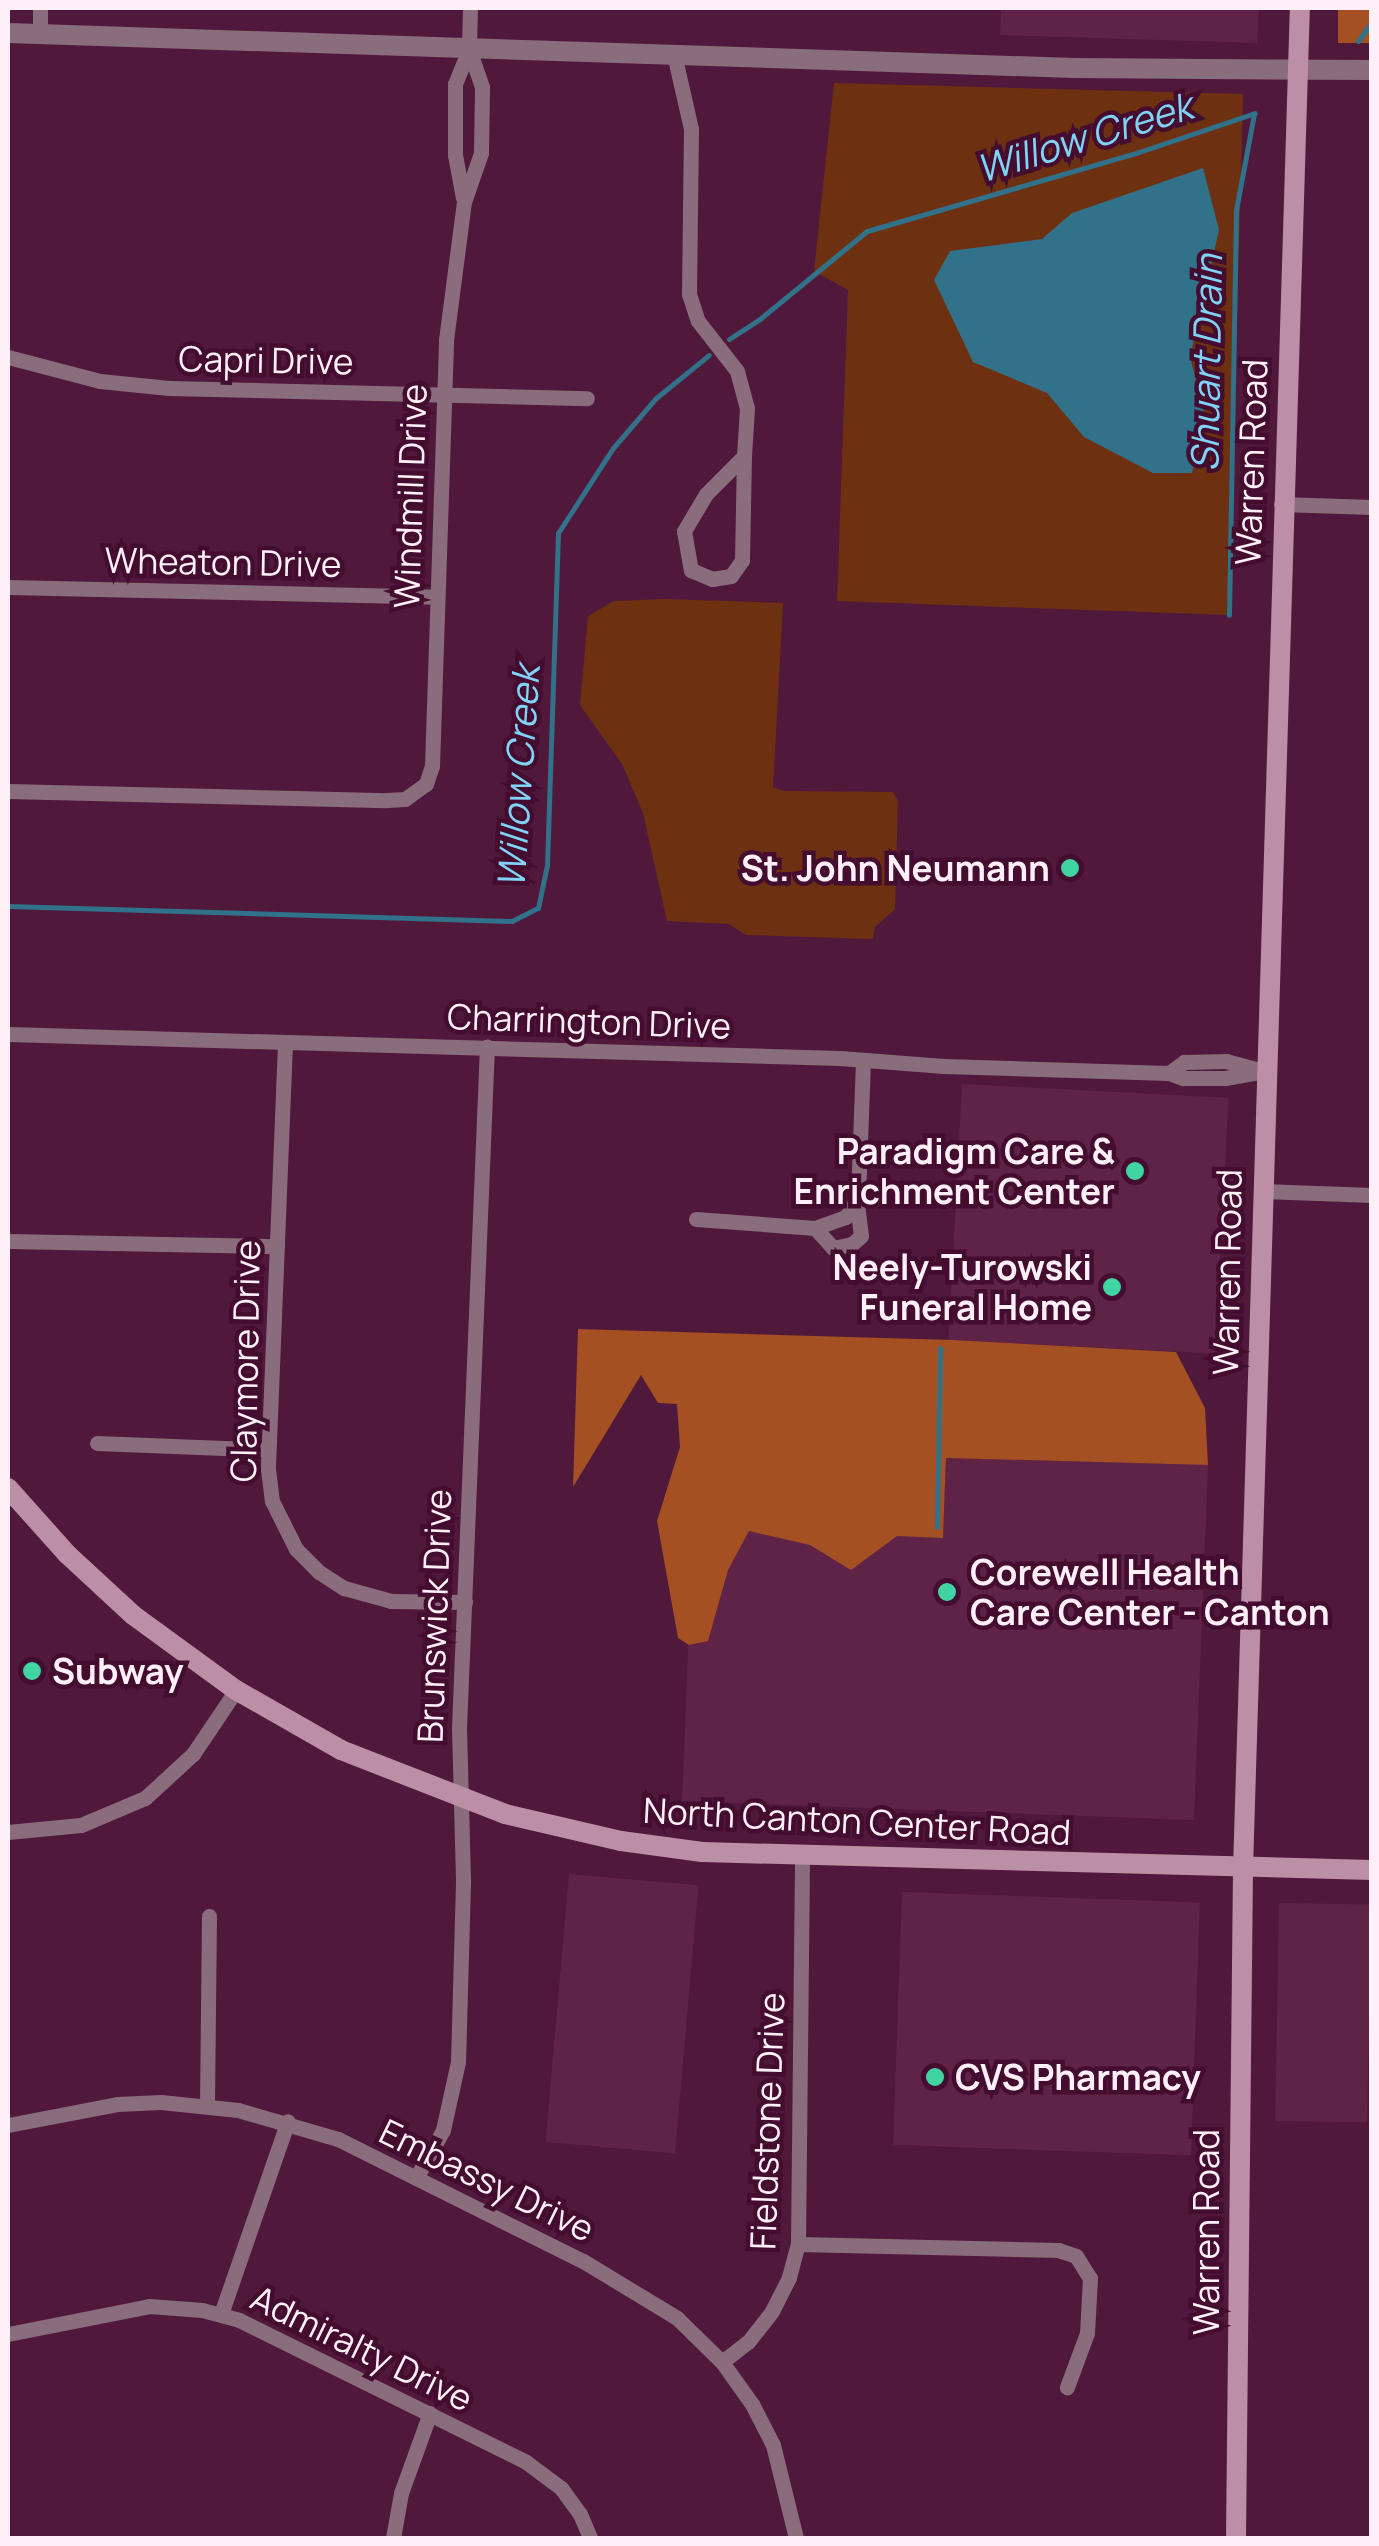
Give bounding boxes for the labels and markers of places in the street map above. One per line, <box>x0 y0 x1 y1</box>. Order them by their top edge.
place label: St. John Neumann <box>741 847 1050 889</box>
marker: St. John Neumann <box>1059 857 1081 879</box>
place label: Paradigm Care & Enrichment Center <box>794 1130 1115 1212</box>
marker: Paradigm Care & Enrichment Center <box>1124 1160 1146 1182</box>
place label: Neely-Turowski Funeral Home <box>833 1246 1092 1328</box>
marker: Neely-Turowski Funeral Home <box>1101 1276 1123 1298</box>
place label: Corewell Health Care Center - Canton <box>970 1551 1330 1633</box>
marker: Corewell Health Care Center - Canton <box>934 1579 960 1605</box>
place label: Subway <box>52 1650 183 1692</box>
marker: Subway <box>21 1660 43 1682</box>
place label: CVS Pharmacy <box>955 2056 1201 2098</box>
marker: CVS Pharmacy <box>924 2066 946 2088</box>

